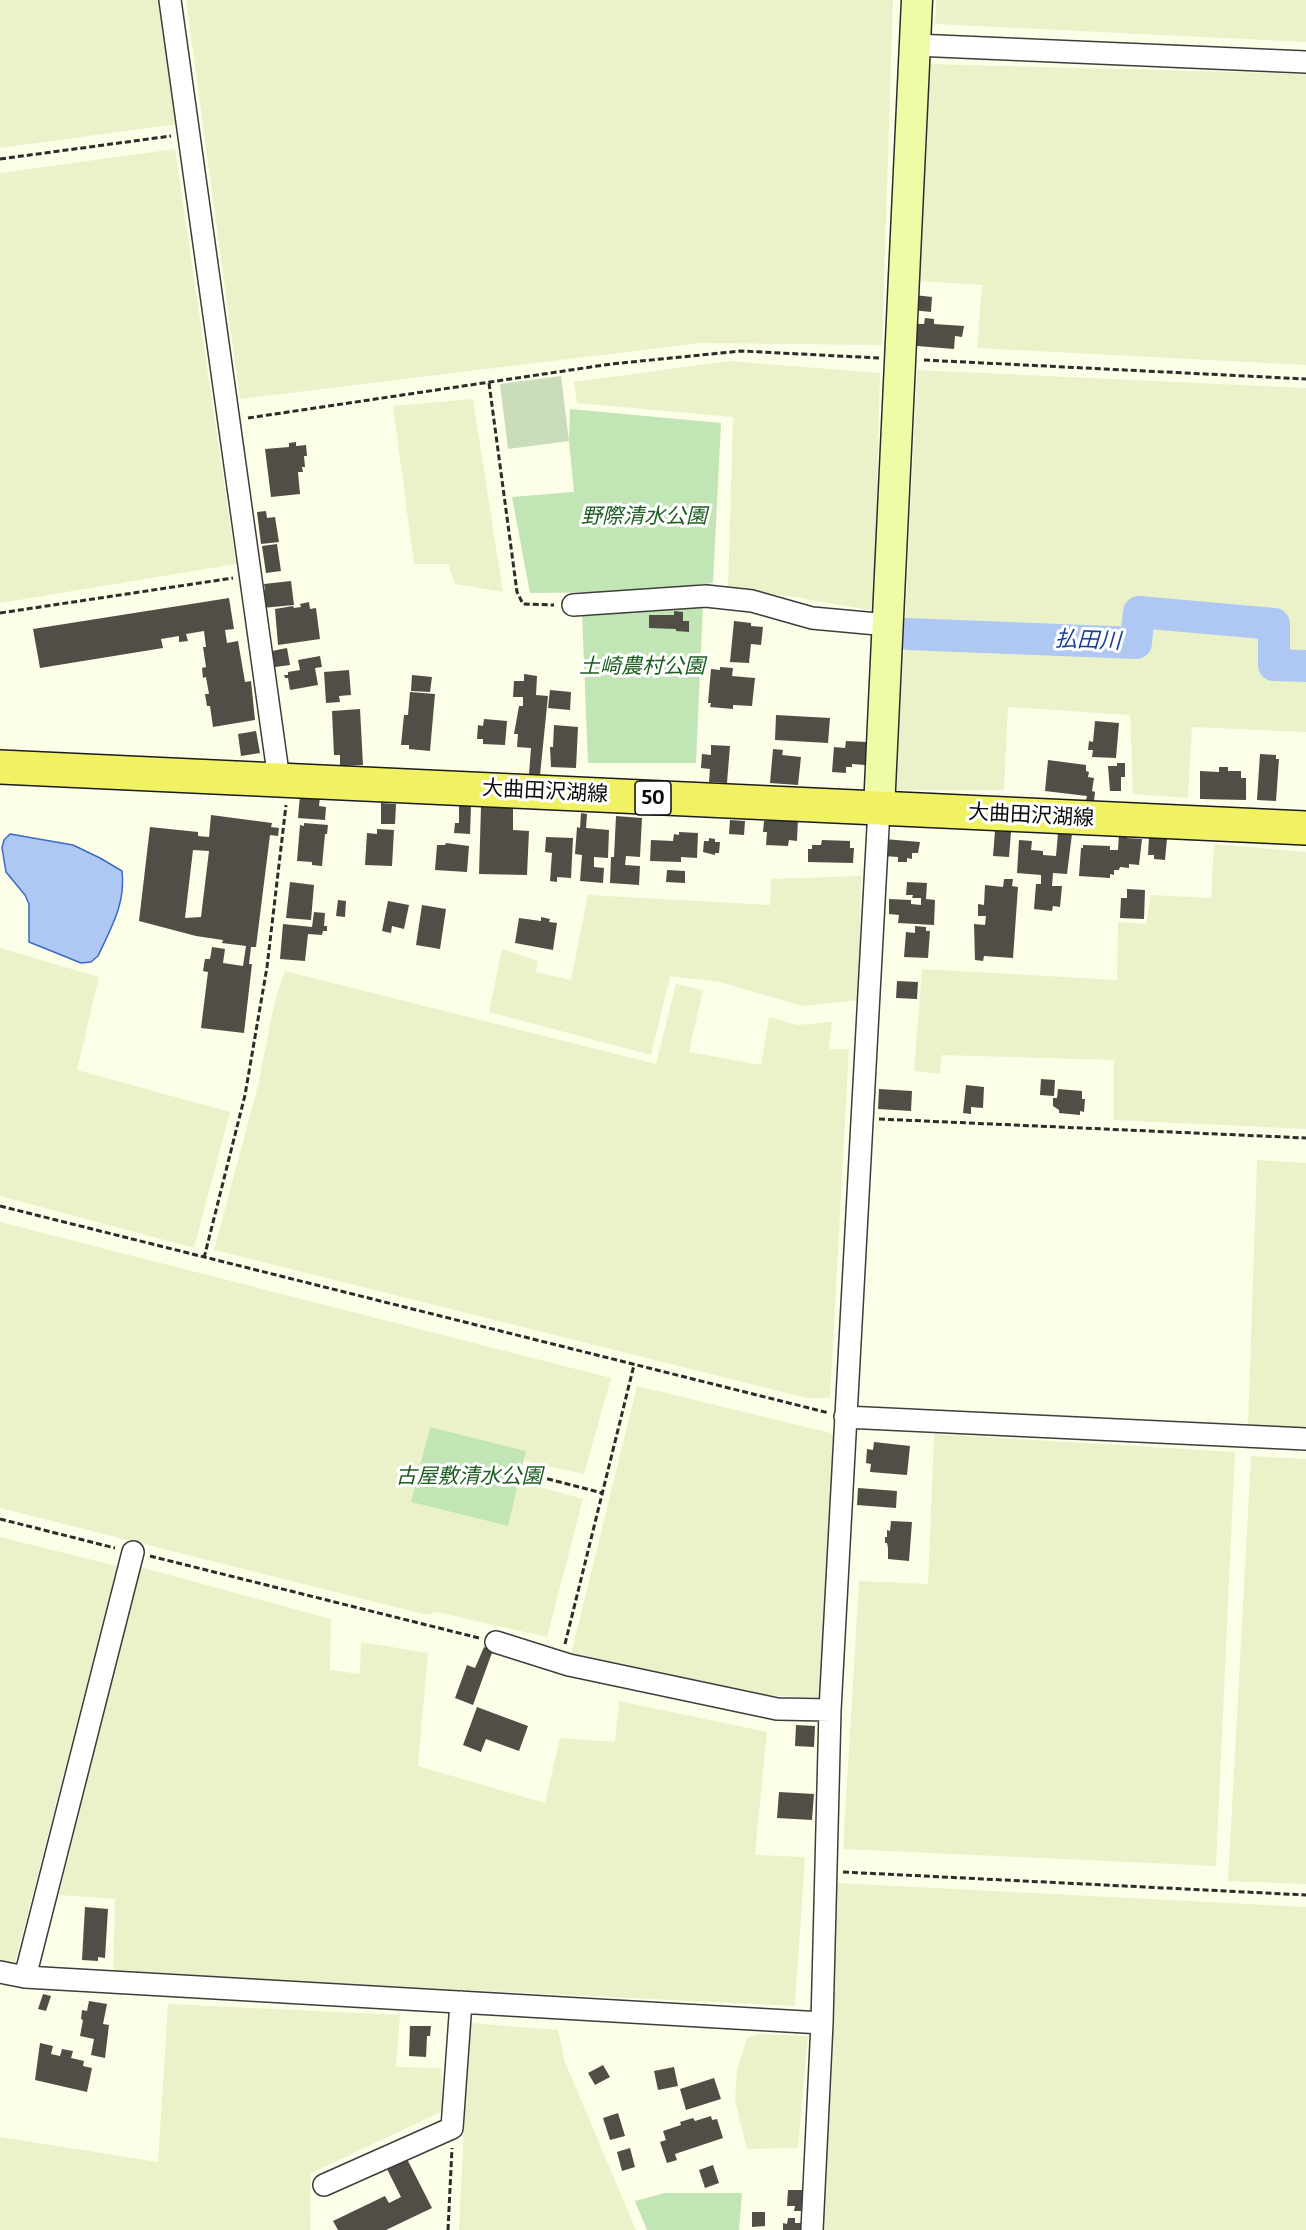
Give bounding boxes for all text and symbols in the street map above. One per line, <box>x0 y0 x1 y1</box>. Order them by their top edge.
park label: 野際清水公園 <box>581 504 707 530</box>
water label: 払田川 <box>1055 627 1121 655</box>
park label: 土崎農村公園 <box>579 654 705 680</box>
street label: 大曲田沢湖線 <box>481 776 609 808</box>
road number: 50 <box>635 781 671 815</box>
street label: 大曲田沢湖線 <box>967 800 1095 832</box>
park label: 古屋敷清水公園 <box>396 1464 542 1490</box>

